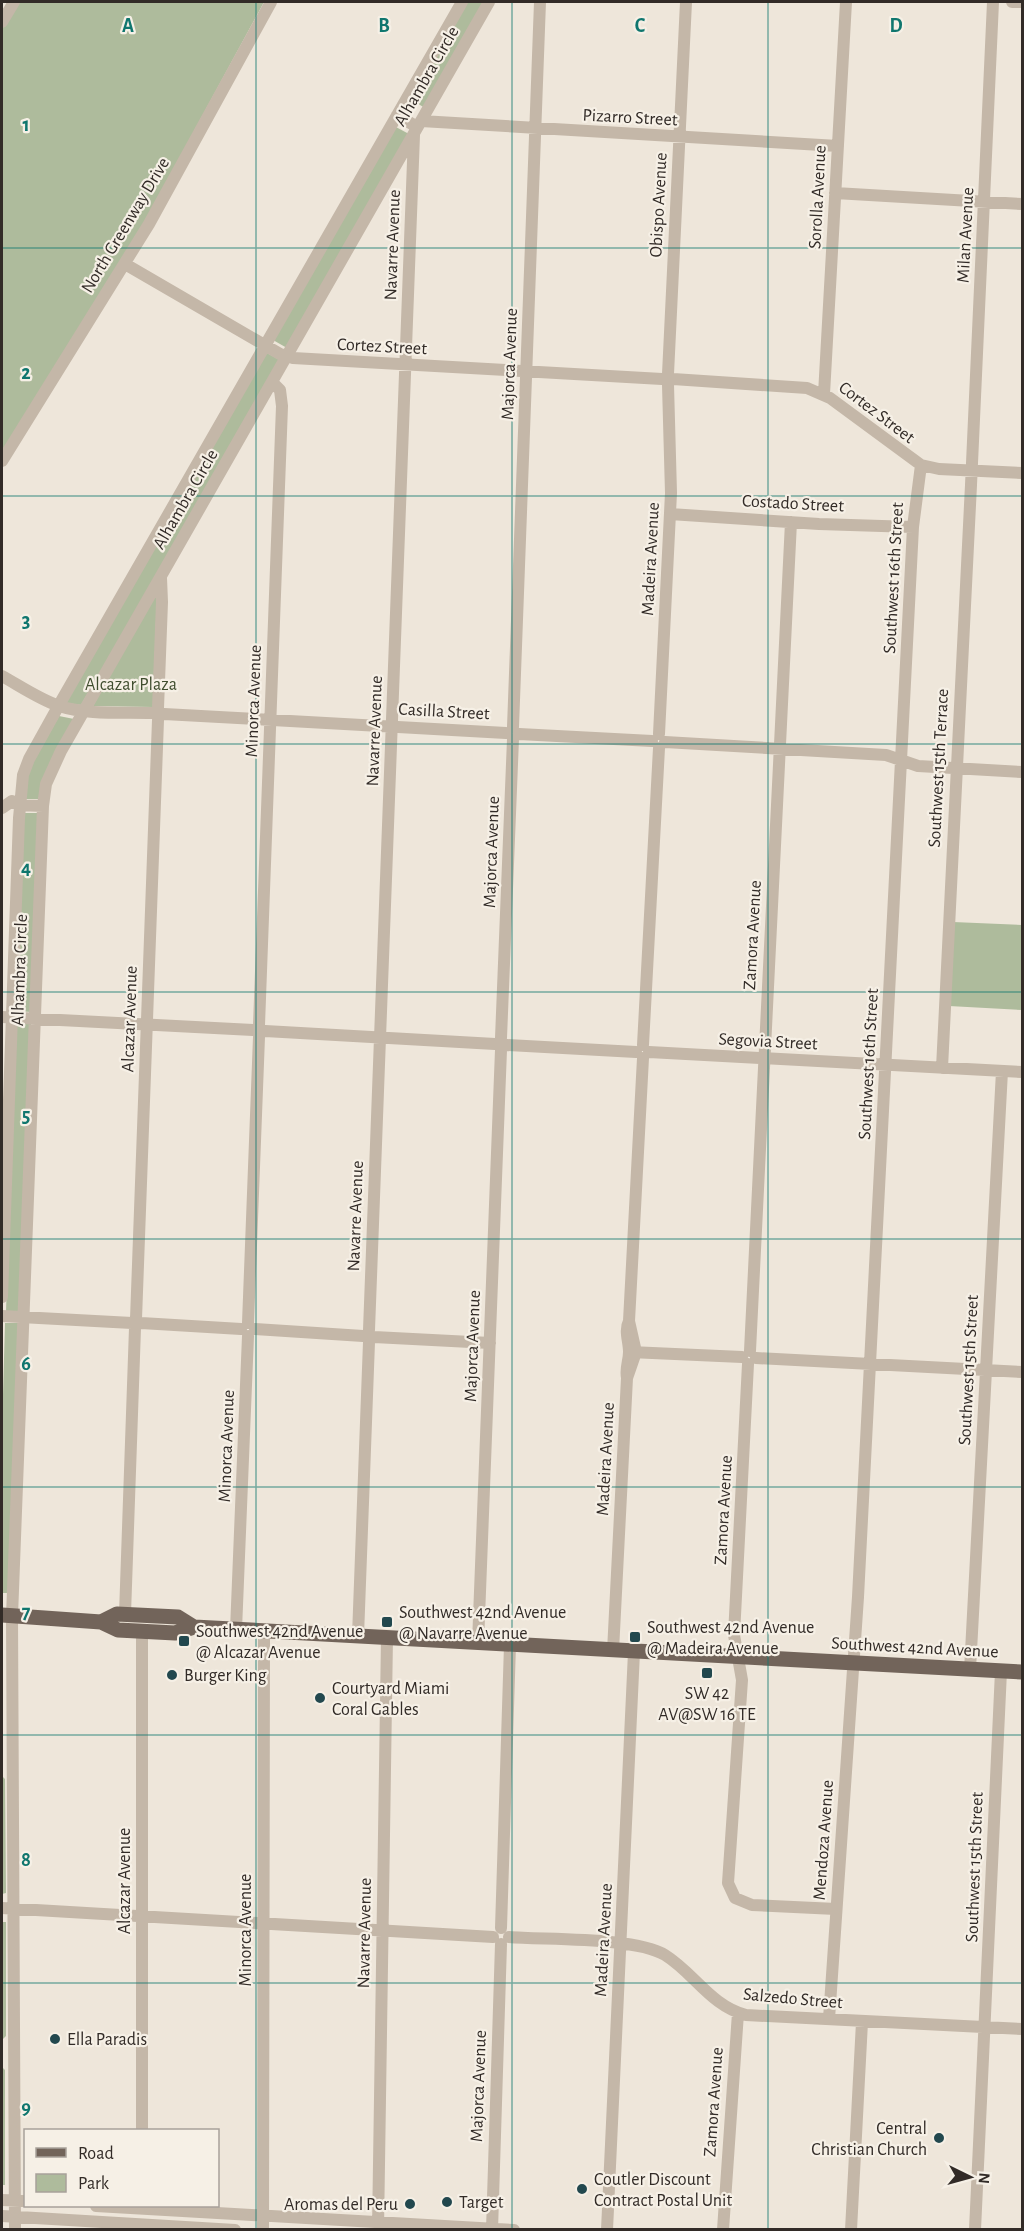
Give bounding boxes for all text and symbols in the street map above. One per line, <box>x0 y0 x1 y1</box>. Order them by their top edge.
text: A <box>122 16 134 36</box>
text: B <box>378 16 390 36</box>
text: C <box>635 16 646 36</box>
text: D <box>889 16 903 36</box>
street label: Alhambra Circle <box>391 24 463 129</box>
street label: Pizarro Street <box>582 107 678 129</box>
text: 1 <box>22 115 30 135</box>
street label: Sorolla Avenue <box>806 145 830 249</box>
street label: Obispo Avenue <box>647 152 671 258</box>
street label: North Greenway Drive <box>78 155 173 296</box>
street label: Milan Avenue <box>955 187 977 283</box>
street label: Navarre Avenue <box>382 189 404 301</box>
street label: Majorca Avenue <box>499 308 521 420</box>
street label: Cortez Street <box>337 336 428 358</box>
text: 2 <box>21 363 31 383</box>
street label: Cortez Street <box>835 379 918 447</box>
street label: Alhambra Circle <box>150 447 222 552</box>
street label: Costado Street <box>742 492 845 516</box>
street label: Madeira Avenue <box>639 502 663 616</box>
street label: Southwest 16th Street <box>881 502 907 654</box>
text: 3 <box>22 611 30 631</box>
street label: Minorca Avenue <box>243 644 265 758</box>
street label: Navarre Avenue <box>364 675 386 787</box>
park label: Alcazar Plaza <box>85 676 177 694</box>
street label: Southwest 15th Terrace <box>926 688 952 848</box>
street label: Casilla Street <box>398 701 490 723</box>
street label: Majorca Avenue <box>481 796 503 908</box>
text: 4 <box>21 858 31 878</box>
street label: Zamora Avenue <box>741 880 765 990</box>
street label: Alhambra Circle <box>9 914 31 1026</box>
street label: Alcazar Avenue <box>119 965 141 1073</box>
street label: Southwest 16th Street <box>856 988 882 1140</box>
street label: Segovia Street <box>718 1030 818 1054</box>
text: 5 <box>22 1106 30 1126</box>
street label: Navarre Avenue <box>345 1160 367 1272</box>
street label: Majorca Avenue <box>462 1290 484 1402</box>
street label: Southwest 15th Street <box>956 1294 982 1446</box>
text: 6 <box>21 1354 31 1374</box>
street label: Minorca Avenue <box>216 1389 238 1503</box>
street label: Madeira Avenue <box>594 1402 618 1516</box>
street label: Zamora Avenue <box>712 1455 736 1565</box>
text: 7 <box>22 1602 31 1622</box>
place label: Southwest 42nd Avenue @ Navarre Avenue <box>399 1604 566 1643</box>
marker: Southwest 42nd Avenue @ Navarre Avenue <box>380 1615 394 1629</box>
place label: Southwest 42nd Avenue @ Madeira Avenue <box>647 1619 814 1658</box>
place label: Southwest 42nd Avenue @ Alcazar Avenue <box>196 1623 363 1662</box>
marker: Southwest 42nd Avenue @ Madeira Avenue <box>628 1630 642 1644</box>
marker: Southwest 42nd Avenue @ Alcazar Avenue <box>177 1634 191 1648</box>
street label: Southwest 42nd Avenue <box>831 1635 999 1661</box>
marker: SW 42 AV@SW 16 TE <box>700 1666 714 1680</box>
place label: Burger King <box>184 1667 267 1685</box>
marker: Burger King <box>165 1668 179 1682</box>
place label: Courtyard Miami Coral Gables <box>332 1680 449 1719</box>
place label: SW 42 AV@SW 16 TE <box>658 1685 756 1724</box>
marker: Courtyard Miami Coral Gables <box>313 1691 327 1705</box>
street label: Mendoza Avenue <box>811 1779 837 1901</box>
street label: Southwest 15th Street <box>963 1791 987 1943</box>
street label: Alcazar Avenue <box>116 1828 134 1934</box>
text: 8 <box>21 1850 31 1870</box>
street label: Minorca Avenue <box>237 1874 255 1986</box>
street label: Navarre Avenue <box>355 1877 375 1989</box>
street label: Madeira Avenue <box>592 1883 616 1997</box>
street label: Salzedo Street <box>742 1986 844 2012</box>
street label: Majorca Avenue <box>468 2030 490 2142</box>
place label: Ella Paradis <box>67 2031 147 2049</box>
marker: Ella Paradis <box>48 2032 62 2046</box>
street label: Zamora Avenue <box>701 2047 727 2158</box>
text: 9 <box>21 2098 31 2118</box>
place label: Central Christian Church <box>811 2120 927 2159</box>
legend <box>24 2129 219 2207</box>
marker: Central Christian Church <box>932 2131 946 2145</box>
text: Road <box>78 2145 114 2163</box>
north arrow <box>940 2147 1000 2207</box>
place label: Coutler Discount Contract Postal Unit <box>594 2171 732 2210</box>
text: N <box>975 2172 992 2184</box>
text: Park <box>78 2175 110 2193</box>
marker: Coutler Discount Contract Postal Unit <box>575 2182 589 2196</box>
place label: Target <box>459 2194 504 2212</box>
marker: Target <box>440 2195 454 2209</box>
place label: Aromas del Peru <box>284 2196 398 2214</box>
marker: Aromas del Peru <box>403 2197 417 2211</box>

